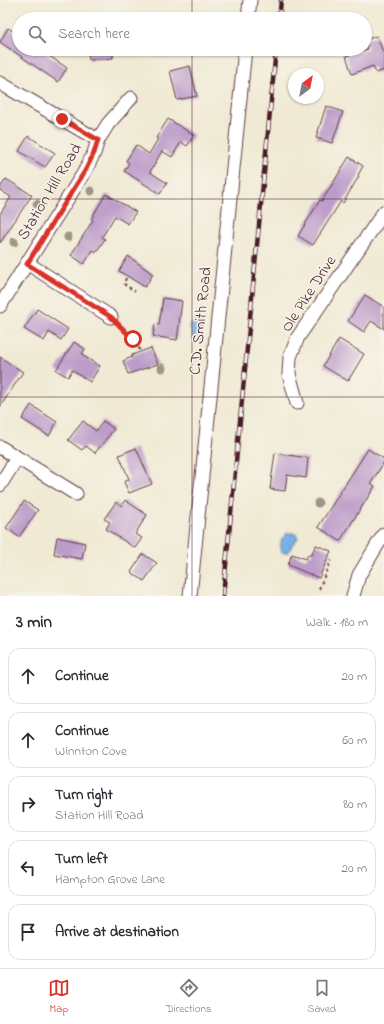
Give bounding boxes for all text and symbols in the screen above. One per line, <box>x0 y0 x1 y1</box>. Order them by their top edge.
search box <box>12 12 372 56</box>
icon: search <box>26 23 48 45</box>
text: Search here <box>58 23 130 45</box>
north arrow <box>288 68 324 104</box>
route end <box>53 110 71 128</box>
street label: Station Hill Road <box>12 139 88 245</box>
street label: Ole Pike Drive <box>275 250 343 337</box>
street label: C.D. Smith Road <box>183 266 219 376</box>
route start <box>124 330 142 348</box>
text: 3 min <box>16 610 52 635</box>
text: Walk · 180 m <box>306 613 368 632</box>
icon: ahead <box>17 665 39 687</box>
text: Continue <box>55 665 109 687</box>
text: 20 m <box>342 667 367 686</box>
text: Continue <box>55 720 109 742</box>
icon: ahead <box>17 729 39 751</box>
text: 60 m <box>342 731 367 750</box>
text: Winnton Cove <box>55 742 127 761</box>
text: Turn right <box>55 784 113 806</box>
icon: right <box>17 793 39 815</box>
text: 80 m <box>343 795 367 814</box>
text: Station Hill Road <box>55 806 144 825</box>
text: Turn left <box>55 848 108 870</box>
icon: left <box>17 857 39 879</box>
text: 20 m <box>342 859 367 878</box>
text: Hampton Grove Lane <box>55 870 165 889</box>
icon: arrive <box>17 921 39 943</box>
text: Arrive at destination <box>55 921 179 943</box>
tab: Map <box>48 977 70 1017</box>
tab: Directions <box>166 977 211 1017</box>
tab: Saved <box>307 977 336 1017</box>

